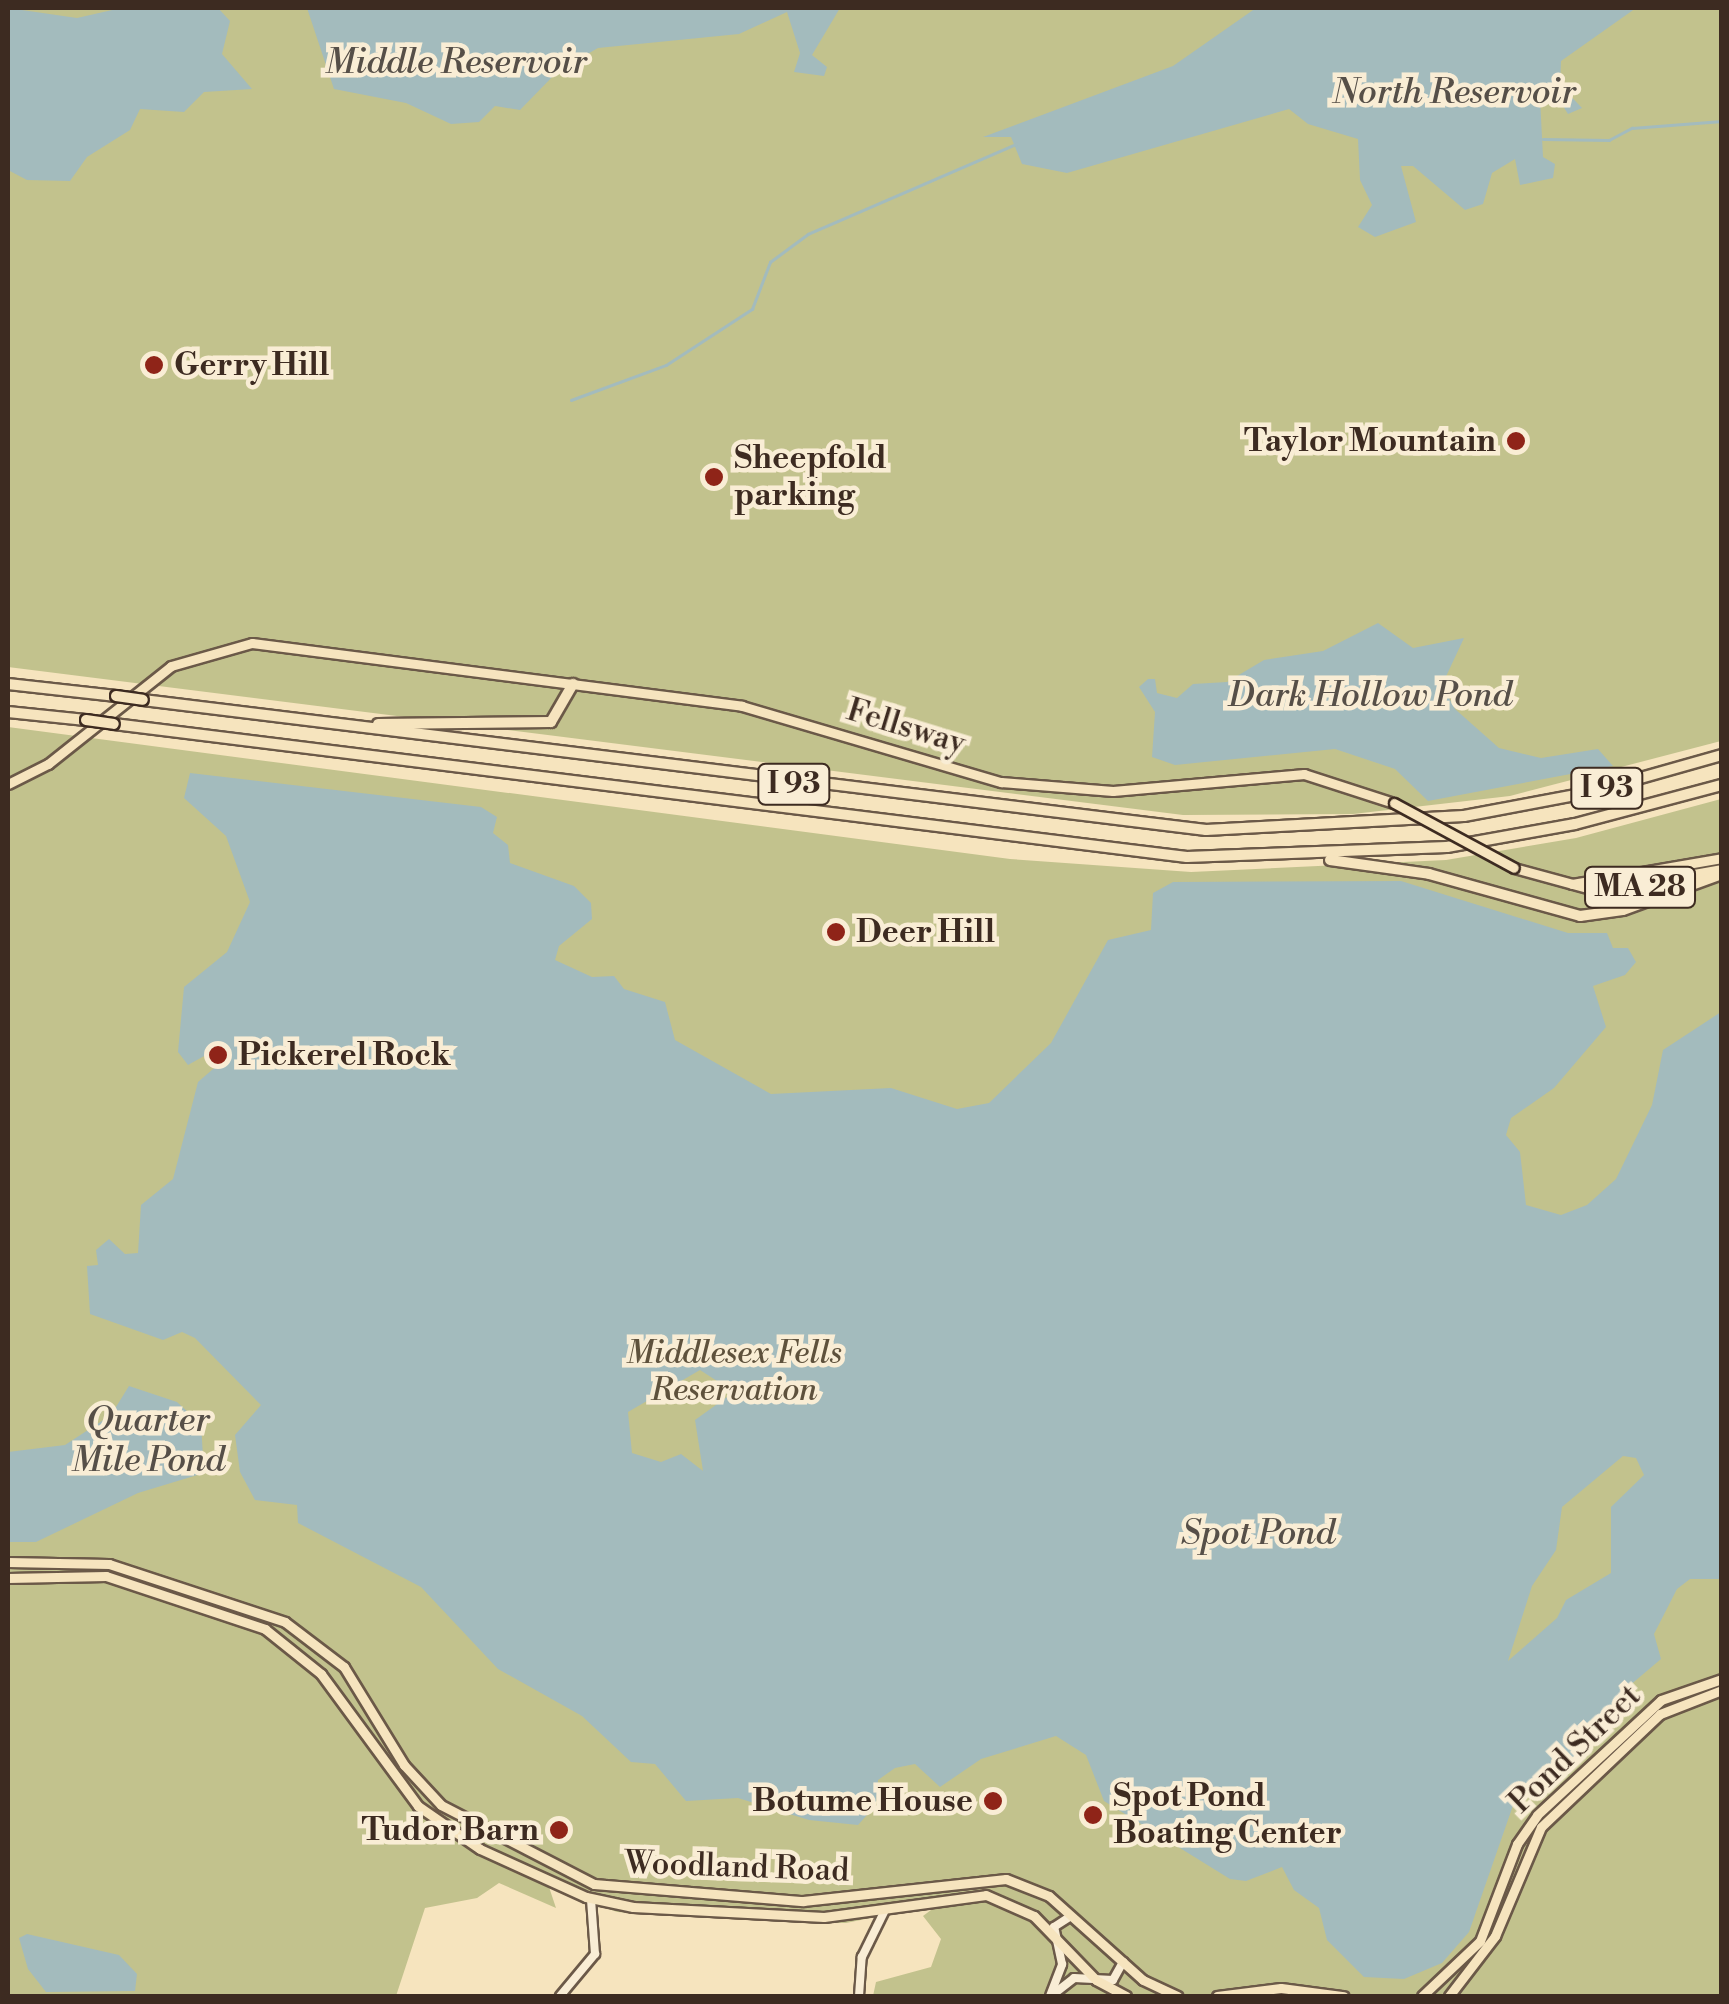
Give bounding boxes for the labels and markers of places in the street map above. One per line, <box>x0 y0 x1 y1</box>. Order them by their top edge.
place label: Gerry Hill <box>174 346 329 384</box>
marker: Gerry Hill <box>143 354 165 376</box>
place label: Taylor Mountain <box>1244 422 1496 460</box>
marker: Taylor Mountain <box>1505 430 1527 452</box>
place label: Sheepfold parking <box>734 440 887 515</box>
marker: Sheepfold parking <box>703 466 725 488</box>
place label: Deer Hill <box>856 913 995 951</box>
marker: Deer Hill <box>825 921 847 943</box>
place label: Pickerel Rock <box>238 1036 451 1074</box>
marker: Pickerel Rock <box>207 1044 229 1066</box>
place label: Spot Pond Boating Center <box>1113 1778 1342 1853</box>
place label: Botume House <box>752 1782 973 1820</box>
marker: Botume House <box>982 1790 1004 1812</box>
marker: Spot Pond Boating Center <box>1082 1804 1104 1826</box>
place label: Tudor Barn <box>362 1811 539 1849</box>
marker: Tudor Barn <box>548 1819 570 1841</box>

